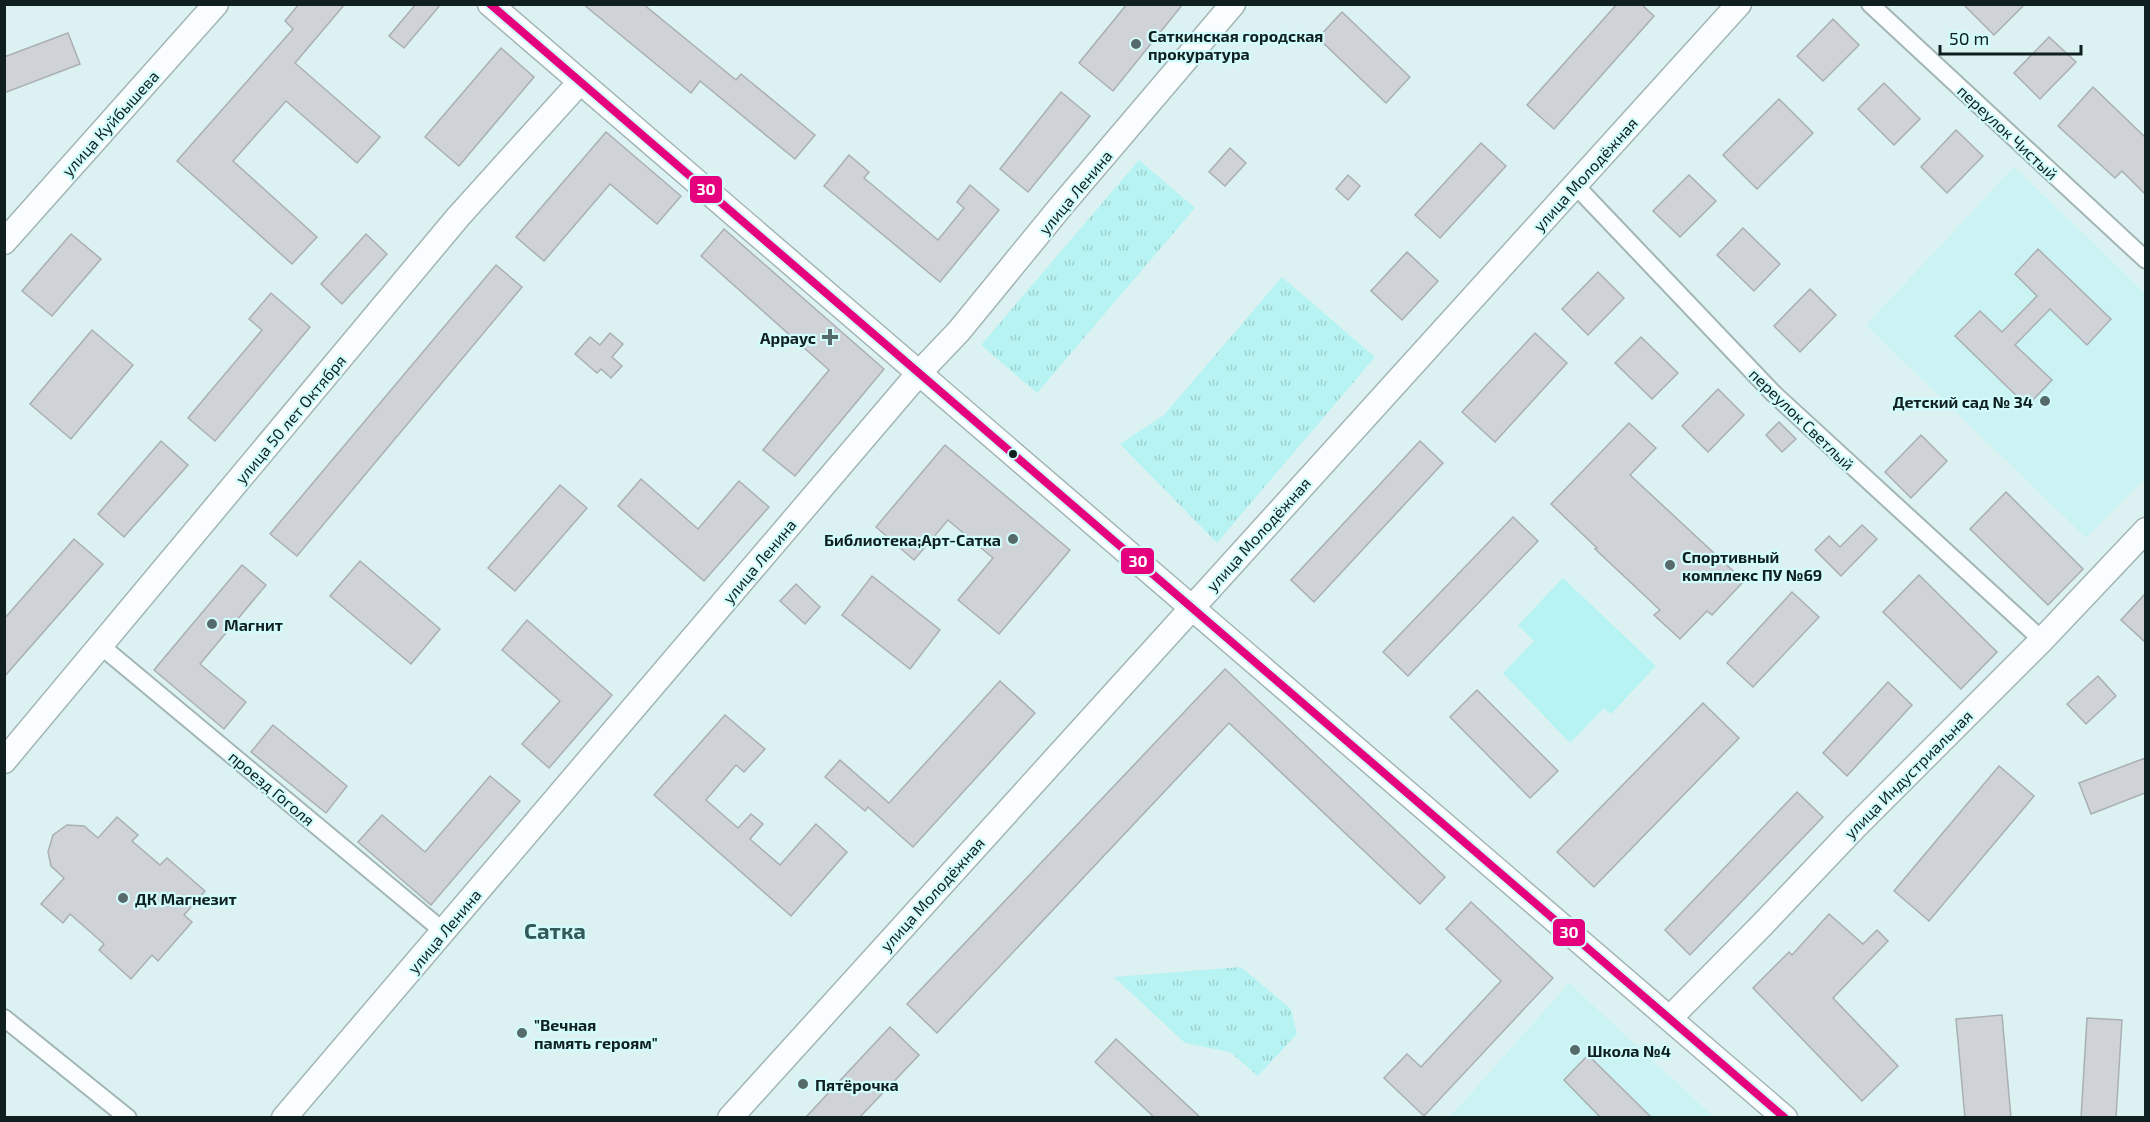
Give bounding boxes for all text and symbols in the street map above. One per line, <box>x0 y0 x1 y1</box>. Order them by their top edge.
scale bar <box>1940 18 2081 56</box>
place label: Саткинская городская прокуратура <box>1148 26 1323 63</box>
text: 50 m <box>1949 27 1989 49</box>
marker: Саткинская городская прокуратура <box>1129 37 1143 51</box>
street label: улица Куйбышева <box>58 66 163 180</box>
street label: переулок Чистый <box>1953 81 2062 184</box>
street label: улица Молодёжная <box>1529 113 1642 235</box>
street label: улица Ленина <box>1034 146 1117 239</box>
line badge: 30 <box>689 175 723 204</box>
text: 30 <box>696 179 716 198</box>
place label: Арраус <box>760 328 816 347</box>
marker: Арраус <box>821 328 839 346</box>
street label: улица 50 лет Октября <box>231 351 350 488</box>
street label: переулок Светлый <box>1745 364 1858 475</box>
place label: Детский сад № 34 <box>1893 392 2033 411</box>
marker: Детский сад № 34 <box>2038 394 2052 408</box>
unlabelled marker <box>1007 448 1019 460</box>
street label: улица Молодёжная <box>1202 473 1315 595</box>
street label: улица Ленина <box>718 515 801 608</box>
place label: Библиотека;Арт-Сатка <box>824 530 1001 549</box>
marker: Библиотека;Арт-Сатка <box>1006 532 1020 546</box>
line badge: 30 <box>1120 547 1155 575</box>
place label: Спортивный комплекс ПУ №69 <box>1682 547 1822 584</box>
text: 30 <box>1128 551 1148 570</box>
marker: Спортивный комплекс ПУ №69 <box>1663 558 1677 572</box>
place label: Магнит <box>224 615 283 634</box>
marker: Магнит <box>205 617 219 631</box>
street label: улица Индустриальная <box>1840 706 1977 843</box>
street label: проезд Гоголя <box>225 747 319 829</box>
street label: улица Молодёжная <box>876 833 989 955</box>
street label: улица Ленина <box>403 885 486 978</box>
place label: ДК Магнезит <box>135 889 237 908</box>
marker: ДК Магнезит <box>116 891 130 905</box>
district label: Сатка <box>524 917 586 943</box>
line badge: 30 <box>1552 918 1586 947</box>
text: 30 <box>1559 922 1579 941</box>
place label: "Вечная память героям" <box>534 1015 658 1052</box>
marker: "Вечная память героям" <box>515 1026 529 1040</box>
place label: Школа №4 <box>1587 1041 1671 1060</box>
marker: Школа №4 <box>1568 1043 1582 1057</box>
place label: Пятёрочка <box>815 1075 899 1094</box>
marker: Пятёрочка <box>796 1077 810 1091</box>

